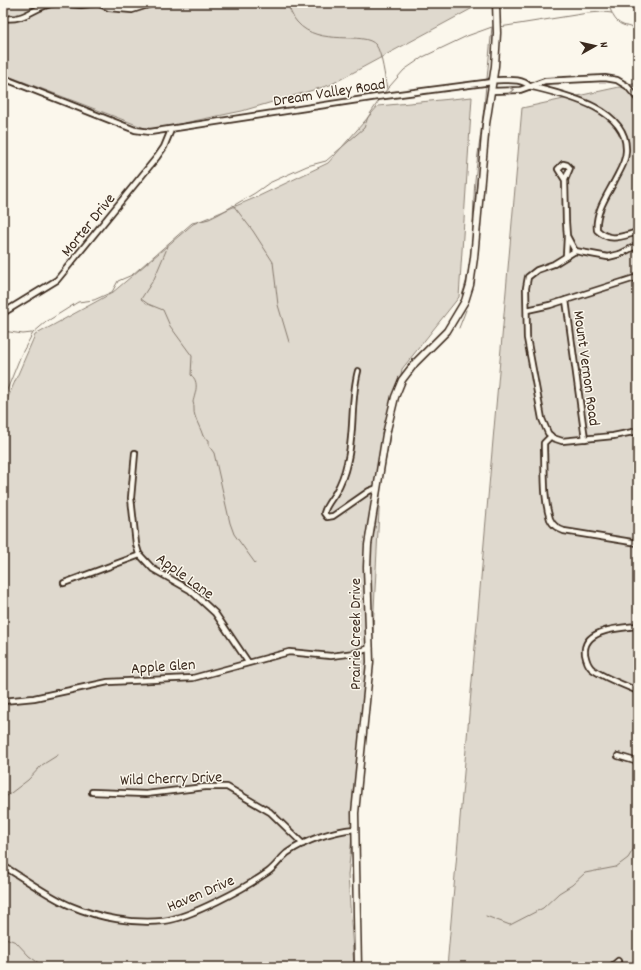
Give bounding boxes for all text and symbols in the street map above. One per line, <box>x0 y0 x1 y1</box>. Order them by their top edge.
north arrow <box>575 26 615 66</box>
text: N <box>595 41 611 49</box>
street label: Dream Valley Road <box>272 73 387 114</box>
one-way arrow <box>508 86 514 94</box>
street label: Morter Drive <box>56 189 122 262</box>
street label: Mount Vernon Road <box>566 309 605 428</box>
street label: Apple Lane <box>151 548 218 606</box>
street label: Prairie Creek Drive <box>345 578 368 690</box>
street label: Apple Glen <box>130 654 196 681</box>
street label: Wild Cherry Drive <box>120 766 223 793</box>
street label: Haven Drive <box>164 870 238 919</box>

